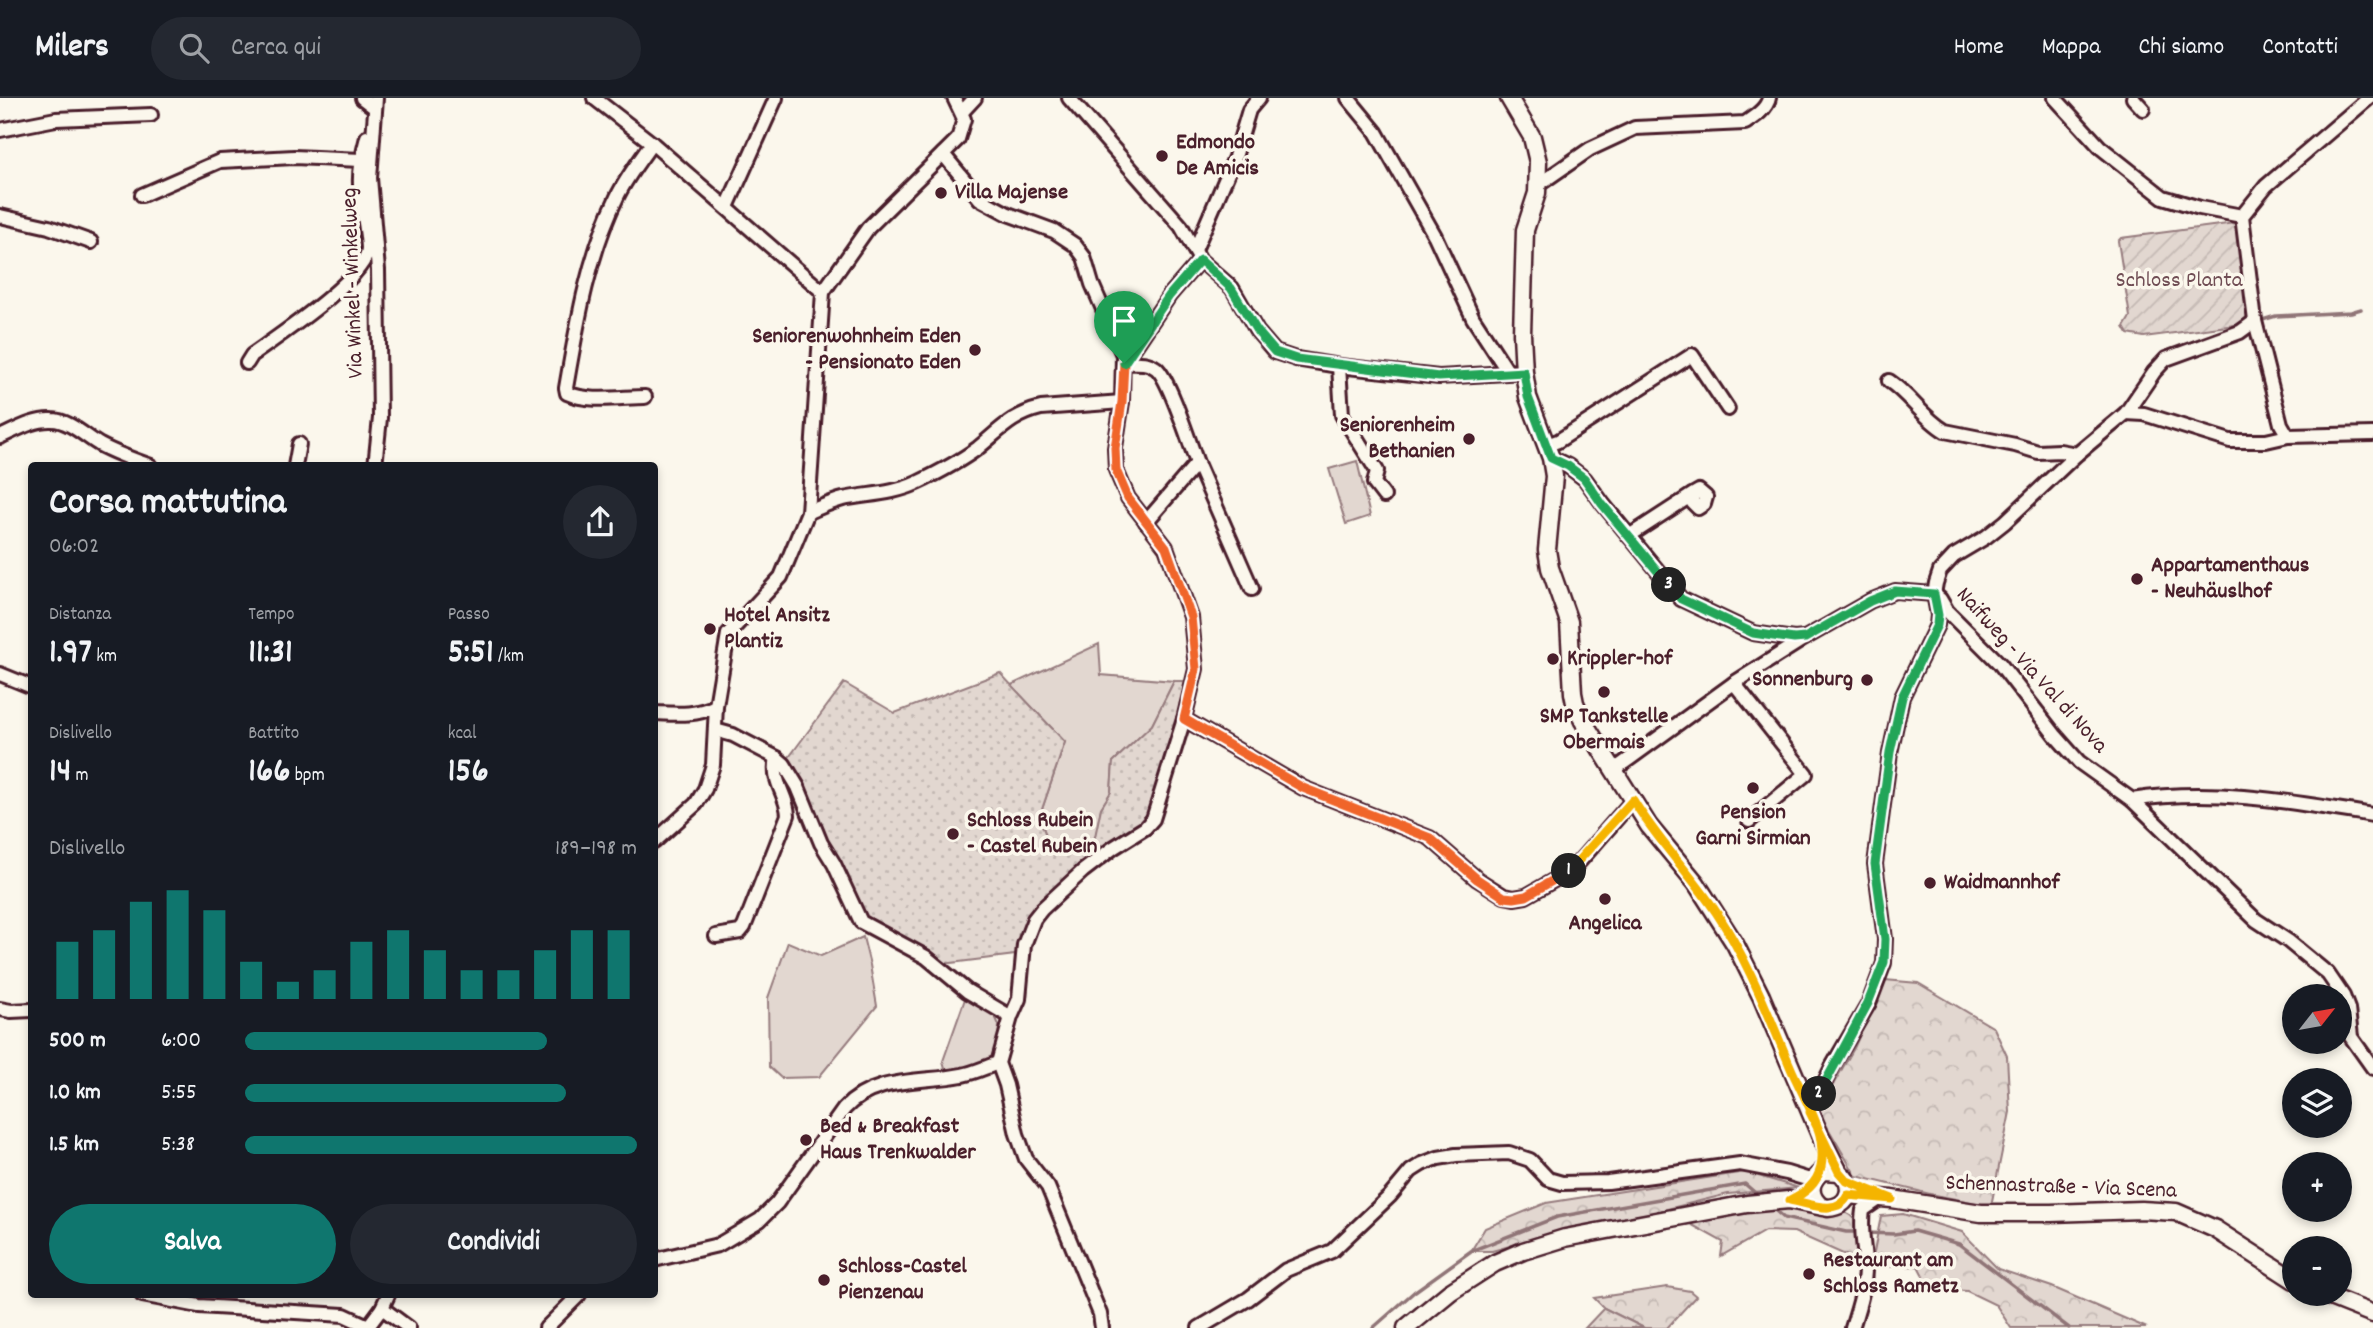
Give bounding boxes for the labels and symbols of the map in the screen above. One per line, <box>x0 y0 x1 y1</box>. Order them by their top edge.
place label: Edmondo De Amicis <box>1176 127 1259 186</box>
marker: Edmondo De Amicis <box>1154 148 1170 164</box>
place label: Villa Majense <box>955 177 1068 210</box>
marker: Villa Majense <box>933 185 949 201</box>
street label: Via Winkel - Winkelweg <box>334 187 374 379</box>
park label: Schloss Planta <box>2116 265 2244 298</box>
pin <box>1094 291 1154 363</box>
place label: Seniorenwohnheim Eden - Pensionato Eden <box>752 321 961 380</box>
marker: Seniorenwohnheim Eden - Pensionato Eden <box>967 342 983 358</box>
place label: Seniorenheim Bethanien <box>1340 410 1455 469</box>
marker: Seniorenheim Bethanien <box>1461 431 1477 447</box>
place label: Appartamenthaus - Neuhäuslhof <box>2151 550 2310 609</box>
pin: 3 <box>1652 568 1686 602</box>
marker: Appartamenthaus - Neuhäuslhof <box>2129 571 2145 587</box>
street label: Naifweg - Via Val di Nova <box>1947 580 2116 762</box>
place label: Hotel Ansitz Plantiz <box>724 600 830 659</box>
marker: Hotel Ansitz Plantiz <box>702 621 718 637</box>
place label: Krippler-hof <box>1567 643 1673 676</box>
marker: Krippler-hof <box>1545 651 1561 667</box>
place label: Sonnenburg <box>1752 664 1853 697</box>
marker: Sonnenburg <box>1859 672 1875 688</box>
marker: SMP Tankstelle Obermais <box>1596 684 1612 700</box>
place label: SMP Tankstelle Obermais <box>1540 701 1668 760</box>
marker: Pension Garni Sirmian <box>1745 780 1761 796</box>
place label: Pension Garni Sirmian <box>1695 797 1811 856</box>
place label: Schloss Rubein - Castel Rubein <box>967 805 1098 864</box>
marker: Schloss Rubein - Castel Rubein <box>945 826 961 842</box>
pin: 1 <box>1552 854 1586 888</box>
place label: Waidmannhof <box>1944 867 2061 900</box>
marker: Waidmannhof <box>1922 875 1938 891</box>
marker: Angelica <box>1597 891 1613 907</box>
place label: Angelica <box>1568 908 1643 941</box>
north arrow <box>2282 984 2352 1054</box>
pin: 2 <box>1801 1076 1836 1112</box>
place label: Bed & Breakfast Haus Trenkwalder <box>820 1111 976 1170</box>
marker: Bed & Breakfast Haus Trenkwalder <box>798 1132 814 1148</box>
street label: Schennastraße - Via Scena <box>1945 1167 2178 1209</box>
place label: Restaurant am Schloss Rametz <box>1823 1245 1959 1304</box>
place label: Schloss-Castel Pienzenau <box>838 1251 967 1310</box>
marker: Restaurant am Schloss Rametz <box>1801 1266 1817 1282</box>
marker: Schloss-Castel Pienzenau <box>816 1272 832 1288</box>

